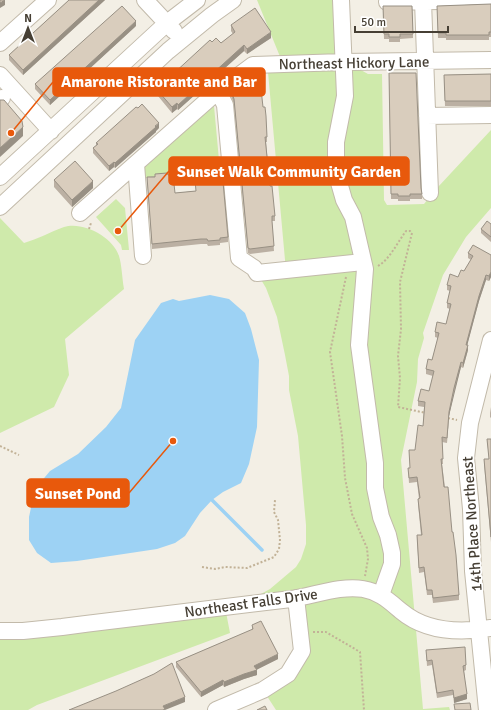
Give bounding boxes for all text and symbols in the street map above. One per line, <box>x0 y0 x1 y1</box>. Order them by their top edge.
north arrow <box>8 8 48 48</box>
scale bar <box>355 8 448 34</box>
text: N <box>24 12 32 25</box>
text: 50 m <box>361 15 386 30</box>
street label: Northeast Hickory Lane <box>278 53 430 73</box>
callout: Amarone Ristorante and Bar <box>53 68 265 96</box>
text: Amarone Ristorante and Bar <box>61 72 258 92</box>
callout: Sunset Walk Community Garden <box>169 157 409 185</box>
text: Sunset Walk Community Garden <box>177 162 401 182</box>
street label: 14th Place Northeast <box>458 456 486 592</box>
callout: Sunset Pond <box>27 479 129 507</box>
text: Sunset Pond <box>35 484 121 504</box>
street label: Northeast Falls Drive <box>183 585 319 621</box>

